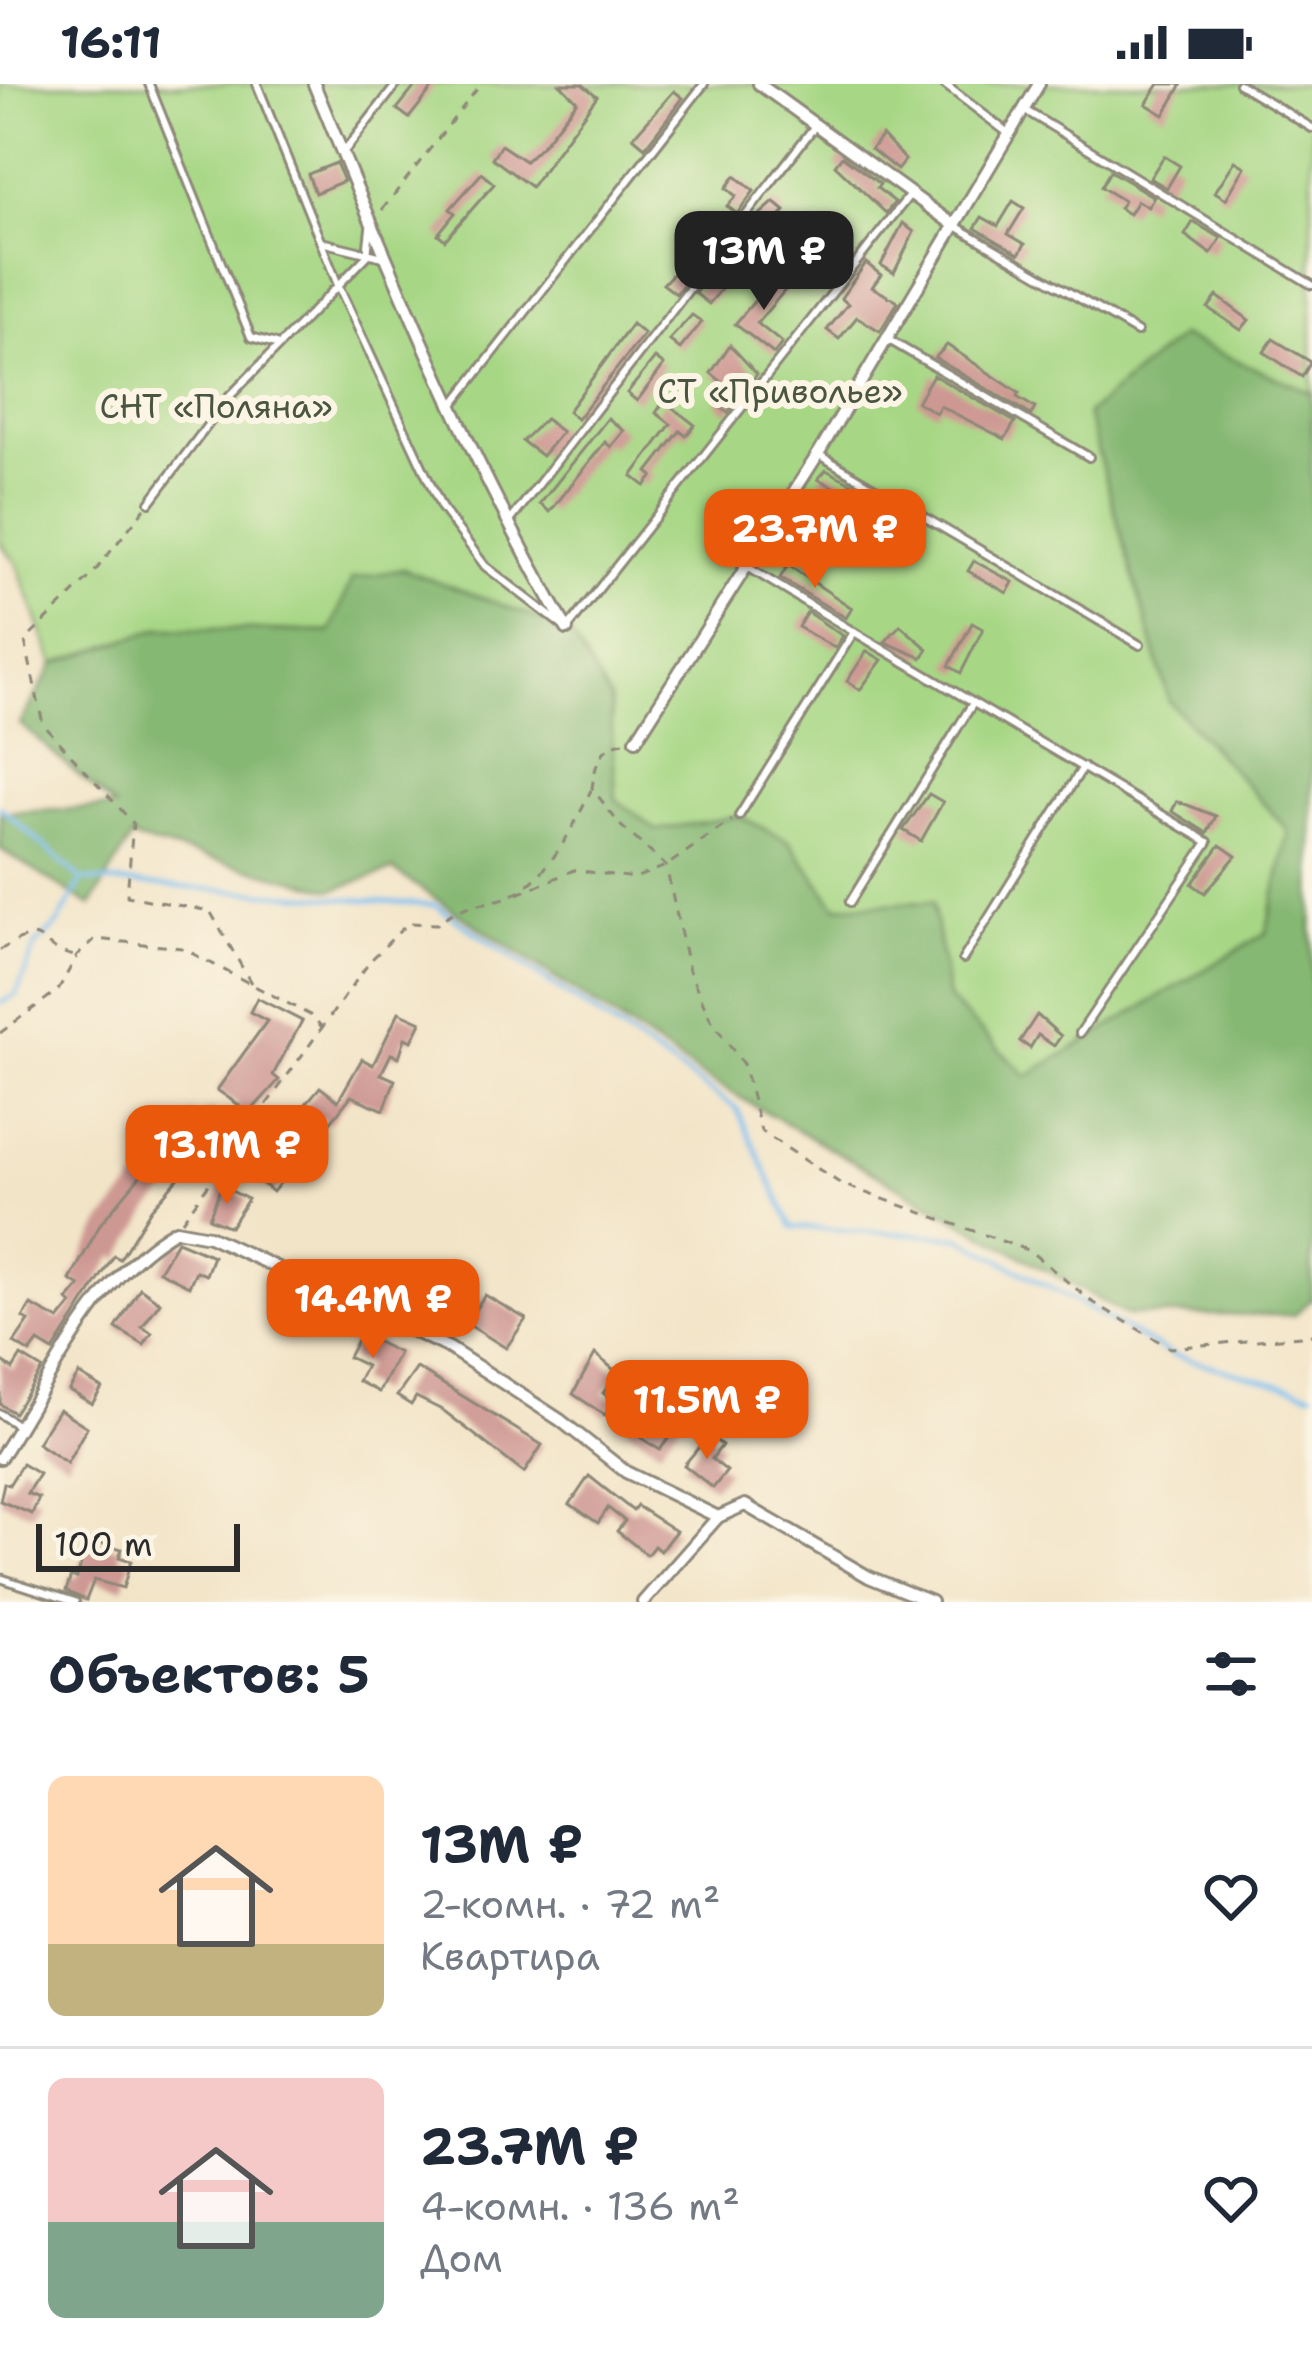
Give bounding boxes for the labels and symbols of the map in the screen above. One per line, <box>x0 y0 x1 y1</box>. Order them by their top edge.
pin: 13M ₽ <box>680 211 848 313</box>
park label: СТ «Приволье» <box>657 369 903 414</box>
park label: СНТ «Поляна» <box>99 384 333 429</box>
pin: 23.7M ₽ <box>704 489 926 591</box>
pin: 13.1M ₽ <box>116 1105 338 1207</box>
pin: 14.4M ₽ <box>262 1259 484 1361</box>
pin: 11.5M ₽ <box>596 1360 818 1462</box>
scale bar <box>36 1518 240 1571</box>

